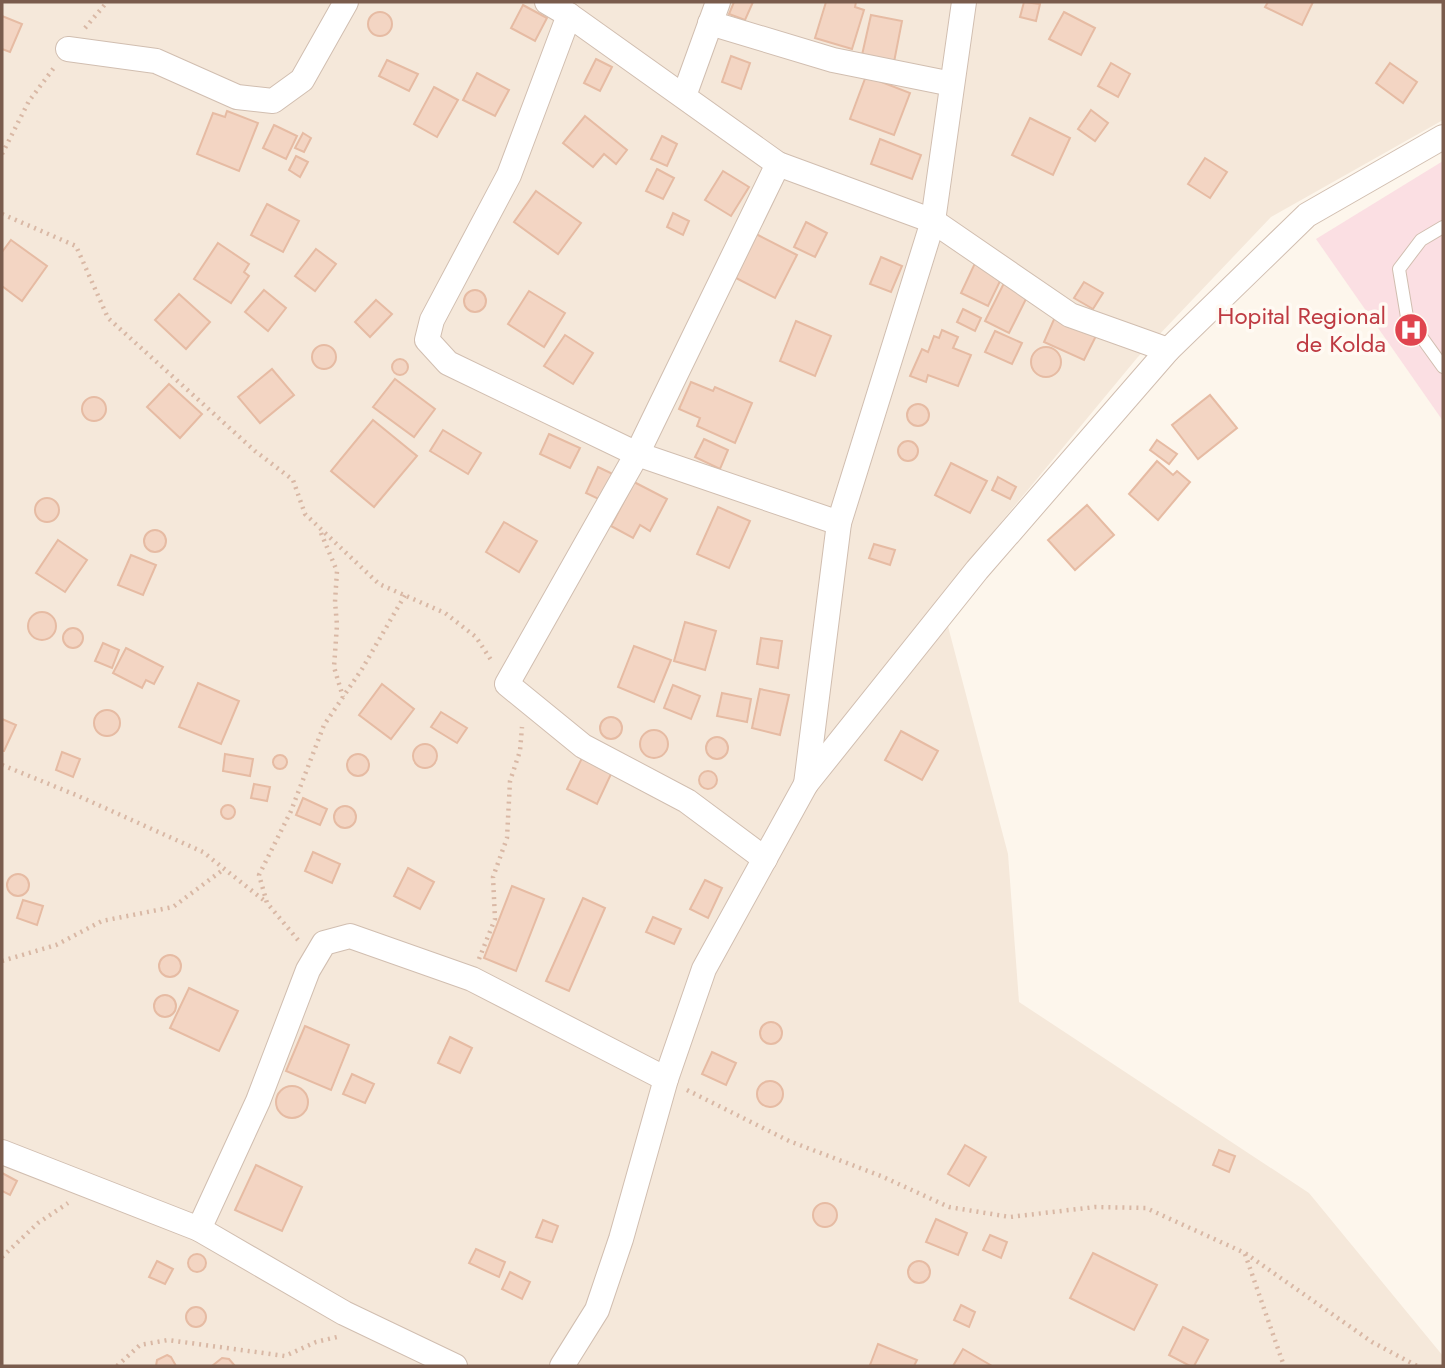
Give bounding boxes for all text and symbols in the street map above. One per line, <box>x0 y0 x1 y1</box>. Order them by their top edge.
place label: Hopital Regional de Kolda <box>1217 298 1386 361</box>
hospital icon: Hopital Regional de Kolda <box>1392 311 1430 349</box>

